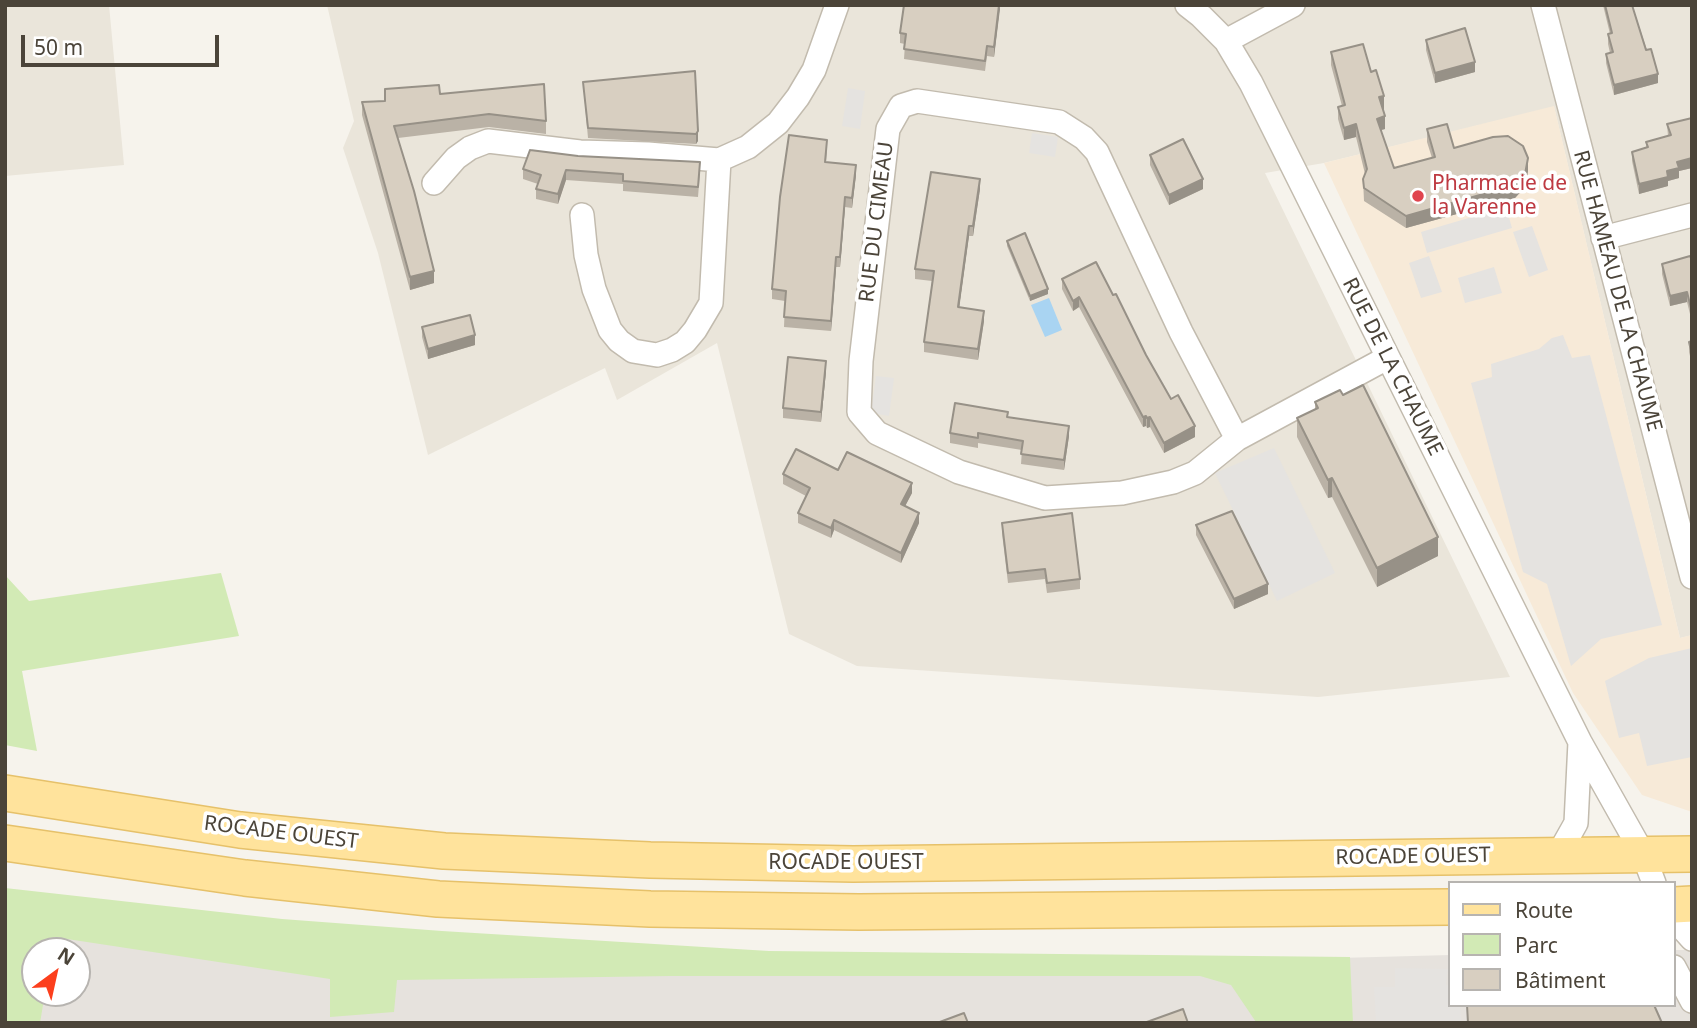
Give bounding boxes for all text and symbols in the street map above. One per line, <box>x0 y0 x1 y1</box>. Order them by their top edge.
scale bar <box>24 21 222 65</box>
text: 50 m <box>34 33 83 61</box>
street label: RUE DU CIMEAU <box>855 140 899 304</box>
street label: RUE HAMEAU DE LA CHAUME <box>1567 148 1667 434</box>
place label: Pharmacie de la Varenne <box>1432 171 1567 221</box>
marker: Pharmacie de la Varenne <box>1410 188 1426 204</box>
street label: RUE DE LA CHAUME <box>1336 274 1448 460</box>
street label: ROCADE OUEST <box>202 811 360 855</box>
street label: ROCADE OUEST <box>1335 843 1491 871</box>
street label: ROCADE OUEST <box>768 850 924 876</box>
legend <box>1448 881 1676 1007</box>
text: Route <box>1515 896 1573 924</box>
text: Parc <box>1515 931 1558 959</box>
north arrow <box>21 937 91 1007</box>
text: N <box>53 941 80 971</box>
text: Bâtiment <box>1515 966 1605 994</box>

